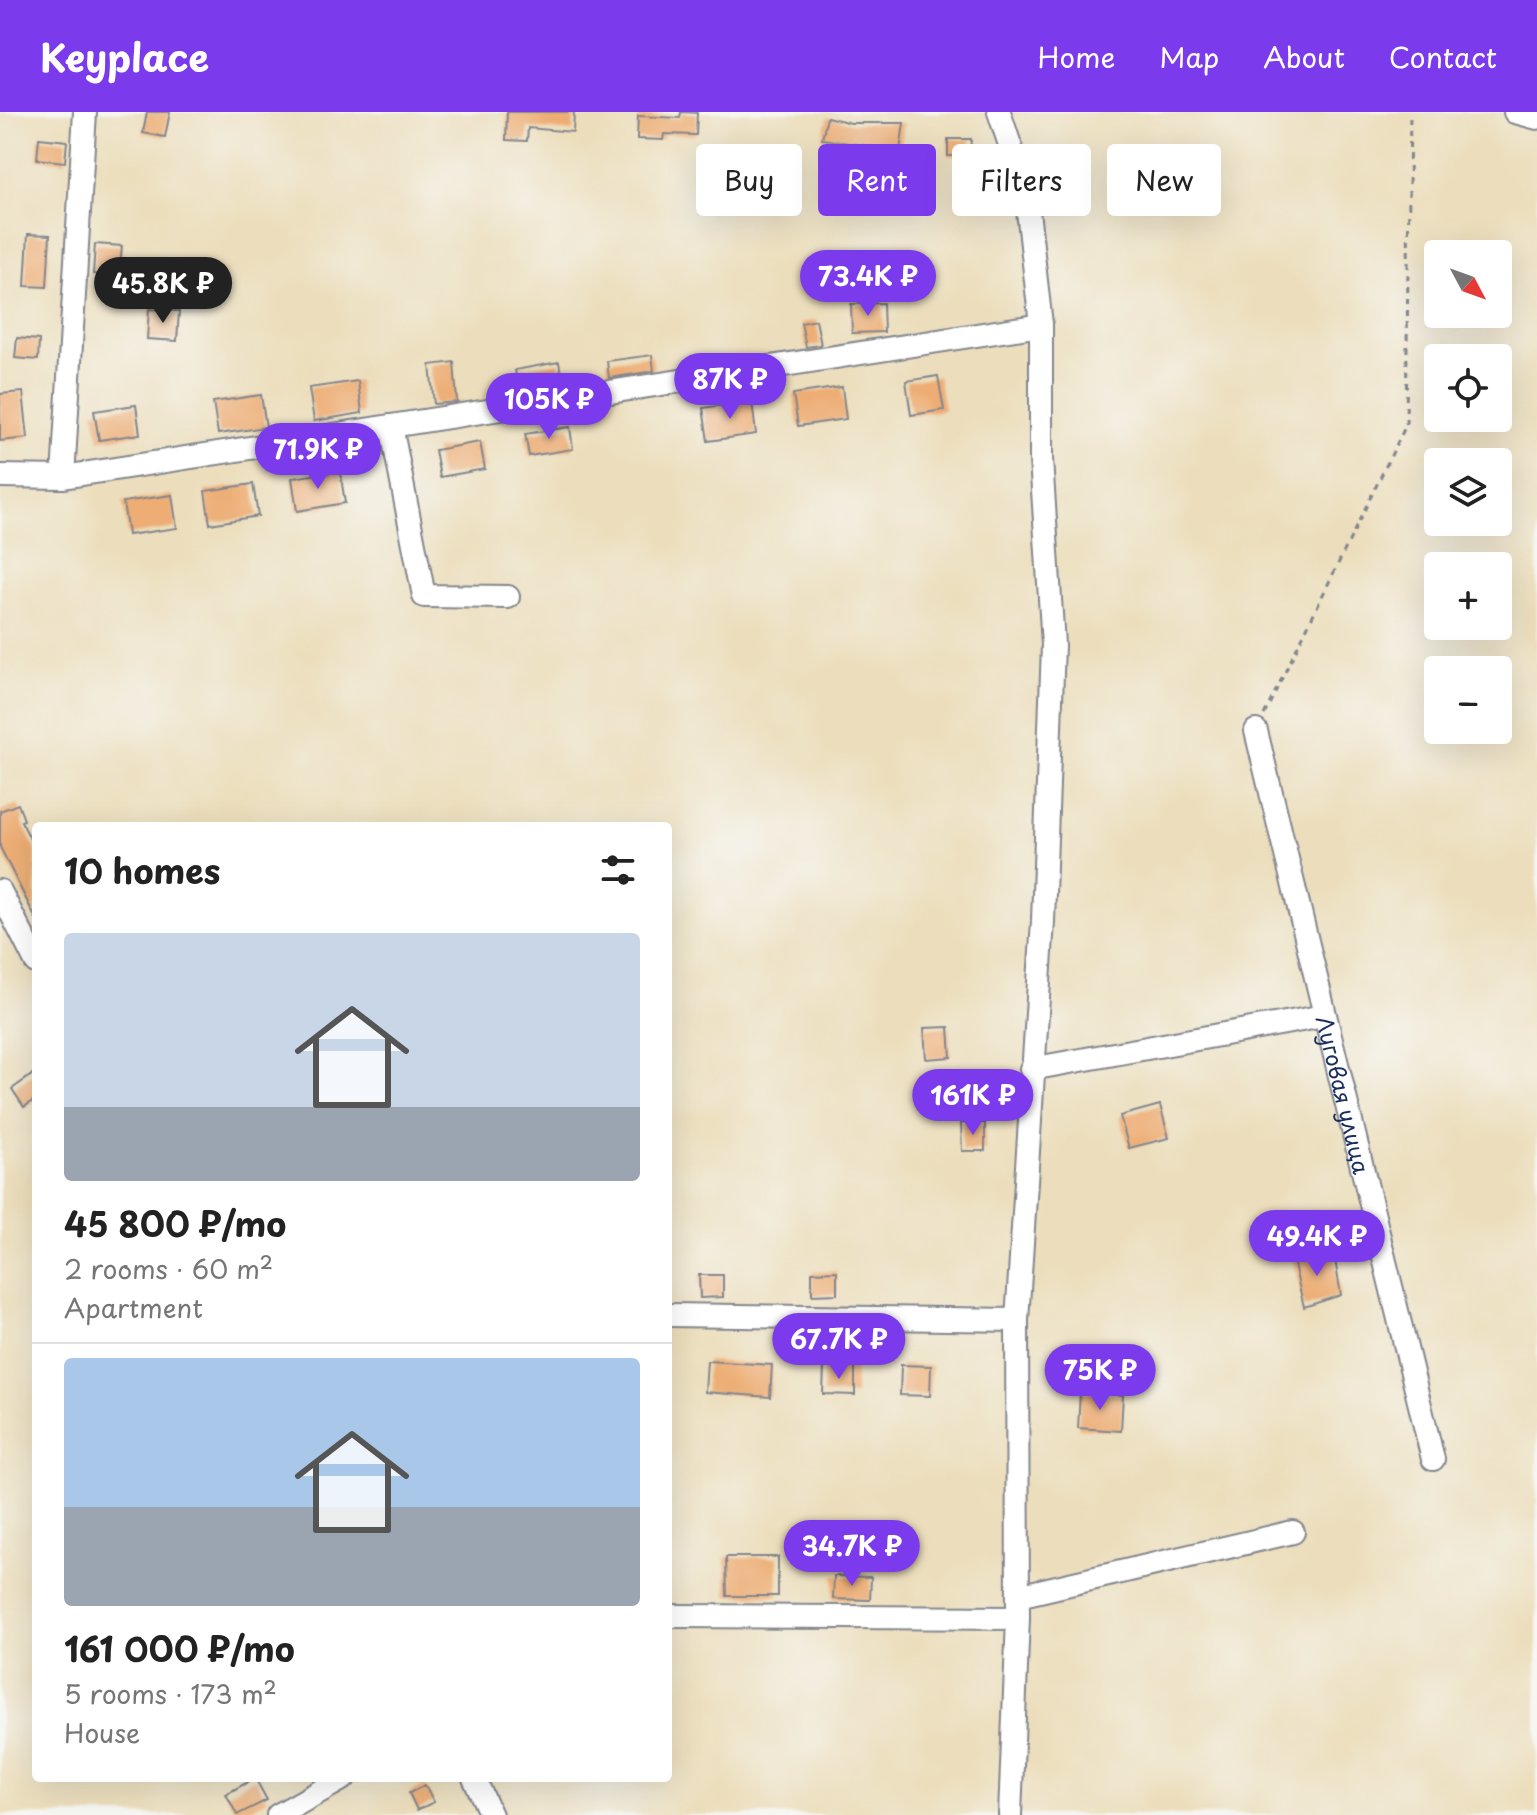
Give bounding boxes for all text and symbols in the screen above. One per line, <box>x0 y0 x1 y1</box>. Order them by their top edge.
text: Keyplace <box>40 28 209 85</box>
text: Home <box>1037 35 1115 78</box>
text: Map <box>1159 35 1219 78</box>
text: About <box>1263 35 1345 78</box>
text: Contact <box>1389 35 1497 78</box>
chip: Buy <box>696 144 802 216</box>
chip: Rent <box>818 144 936 216</box>
chip: Filters <box>952 144 1091 216</box>
chip: New <box>1107 144 1221 216</box>
north arrow <box>1424 240 1512 328</box>
map controls <box>1424 240 1512 744</box>
pin: 73.4K ₽ <box>794 250 942 318</box>
text: 73.4K ₽ <box>818 256 918 295</box>
pin: 45.8K ₽ <box>89 257 237 325</box>
text: 45.8K ₽ <box>112 263 214 302</box>
button: locate <box>1424 344 1512 432</box>
pin: 87K ₽ <box>674 353 786 421</box>
text: 87K ₽ <box>692 359 768 398</box>
pin: 105K ₽ <box>484 373 614 441</box>
text: 105K ₽ <box>504 379 594 418</box>
pin: 71.9K ₽ <box>244 423 392 491</box>
text: 71.9K ₽ <box>273 429 363 468</box>
button: layers <box>1424 448 1512 536</box>
button: + <box>1424 552 1512 640</box>
button: − <box>1424 656 1512 744</box>
text: 10 homes <box>64 844 220 896</box>
icon: filters <box>596 848 640 892</box>
icon: home <box>280 985 424 1129</box>
street label: Луговая улица <box>1309 1012 1380 1177</box>
pin: 161K ₽ <box>908 1069 1038 1137</box>
text: 161K ₽ <box>930 1075 1016 1114</box>
text: 45 800 ₽/mo <box>64 1197 286 1249</box>
pin: 49.4K ₽ <box>1243 1210 1391 1278</box>
text: 49.4K ₽ <box>1267 1216 1367 1255</box>
text: 2 rooms · 60 m² <box>64 1249 273 1288</box>
text: Apartment <box>64 1288 203 1327</box>
pin: 67.7K ₽ <box>765 1313 913 1381</box>
text: 67.7K ₽ <box>790 1319 888 1358</box>
pin: 75K ₽ <box>1044 1344 1156 1412</box>
text: 75K ₽ <box>1063 1350 1137 1389</box>
icon: home <box>280 1410 424 1554</box>
pin: 34.7K ₽ <box>778 1520 926 1588</box>
text: 34.7K ₽ <box>802 1526 902 1565</box>
text: 161 000 ₽/mo <box>64 1622 295 1674</box>
text: 5 rooms · 173 m² <box>64 1674 277 1713</box>
text: House <box>64 1713 140 1752</box>

